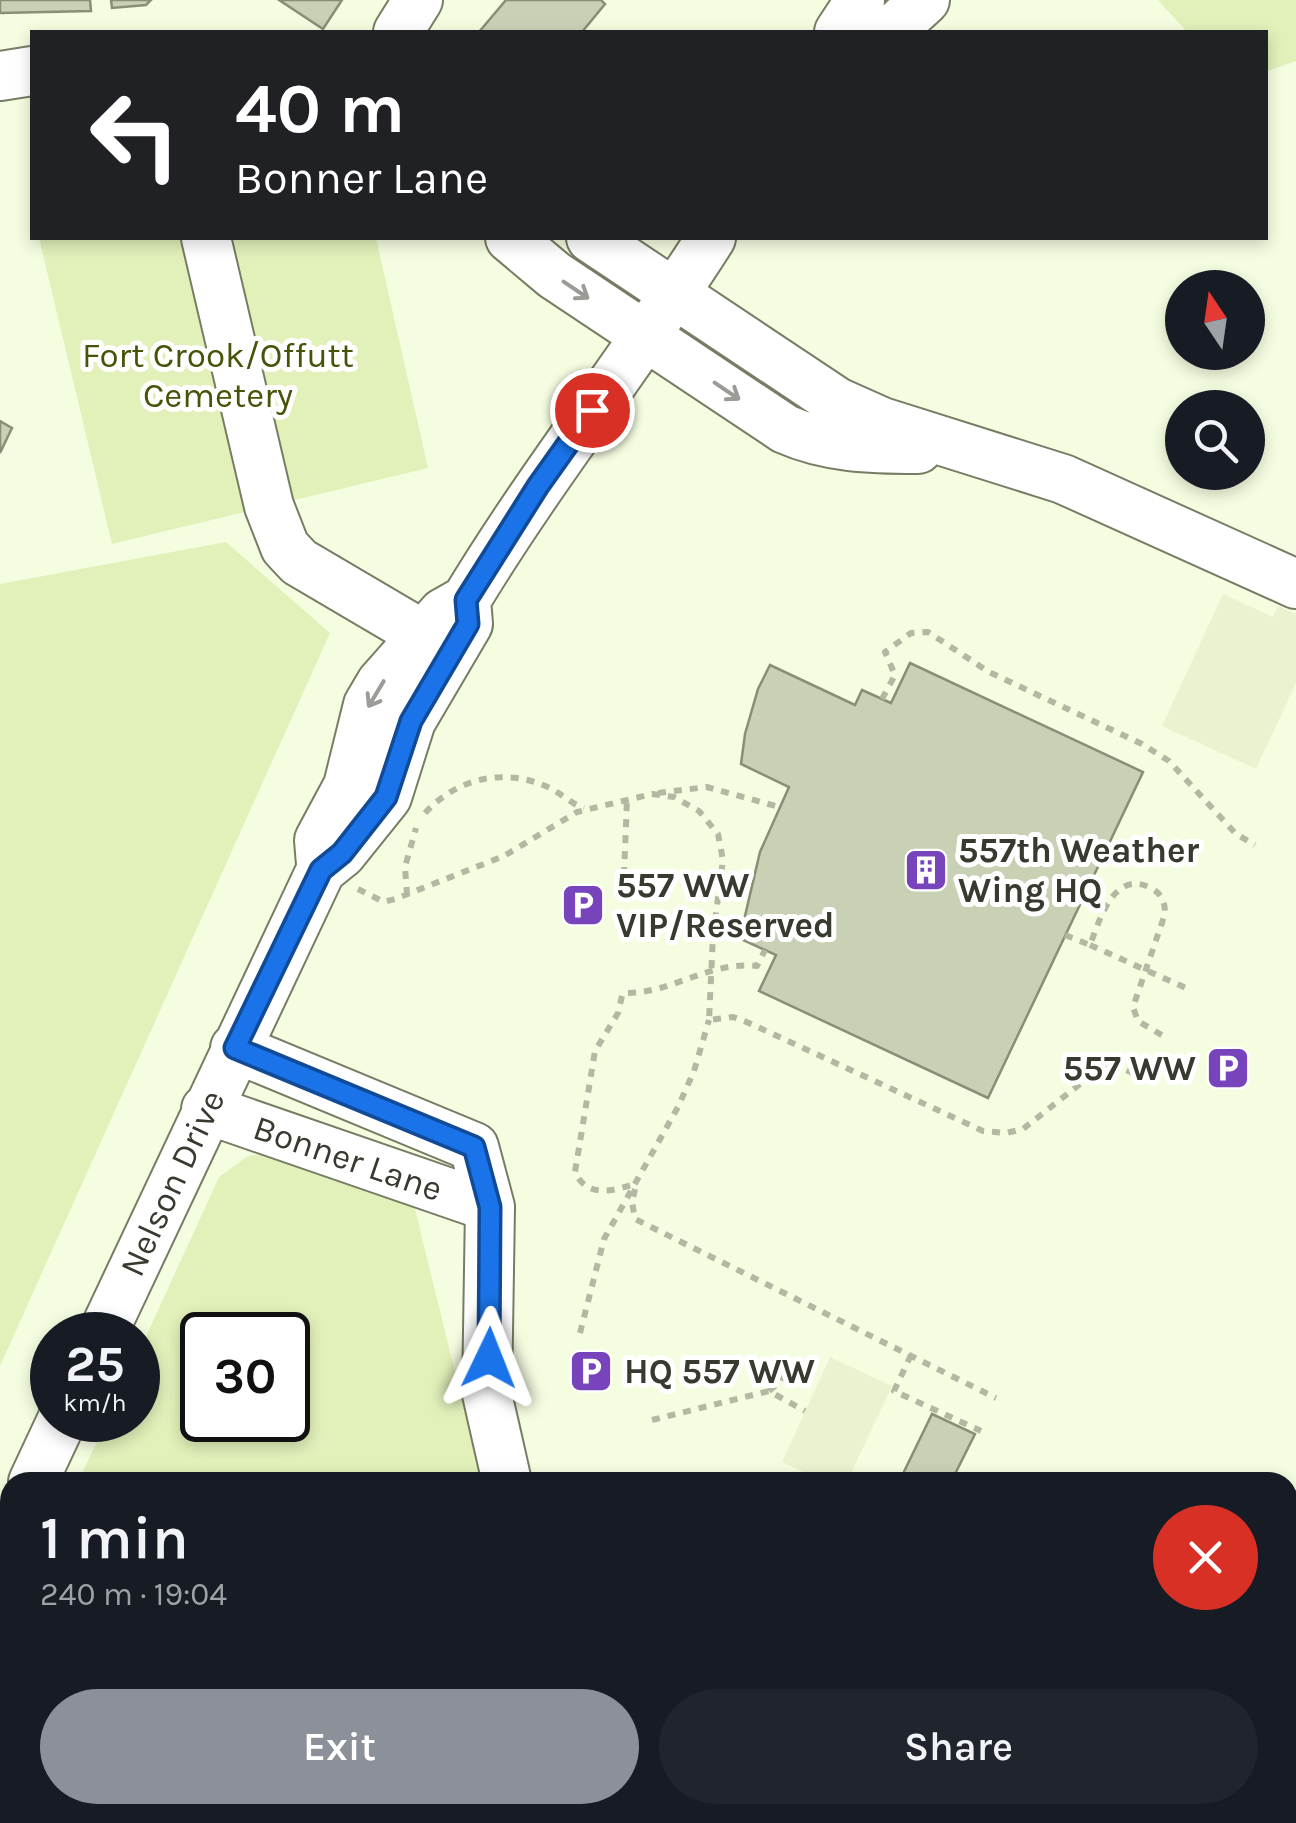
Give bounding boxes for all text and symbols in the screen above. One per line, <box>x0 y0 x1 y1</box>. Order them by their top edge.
text: 40 m <box>235 68 405 150</box>
icon: left <box>70 70 200 200</box>
text: Bonner Lane <box>235 152 488 204</box>
north arrow <box>1165 270 1265 370</box>
map controls <box>1165 270 1265 490</box>
one-way arrow <box>561 279 590 300</box>
park label: Fort Crook/Offutt Cemetery <box>82 335 354 416</box>
pin <box>550 368 635 453</box>
one-way arrow <box>713 380 741 401</box>
icon: arrive <box>565 383 620 438</box>
button: search <box>1165 390 1265 490</box>
one-way arrow <box>366 679 386 708</box>
place label: 557th Weather Wing HQ <box>958 830 1200 912</box>
building icon: 557th Weather Wing HQ <box>903 847 949 893</box>
place label: 557 WW VIP/Reserved <box>616 865 835 946</box>
parking icon: 557 WW VIP/Reserved <box>560 882 606 928</box>
parking icon: 557 WW <box>1205 1045 1251 1091</box>
place label: 557 WW <box>1063 1048 1196 1089</box>
street label: Nelson Drive <box>112 1084 233 1283</box>
street label: Bonner Lane <box>248 1107 448 1210</box>
position arrow <box>437 1306 541 1410</box>
speed limit sign: 30 <box>180 1312 310 1442</box>
text: 25 <box>65 1335 125 1394</box>
parking icon: HQ 557 WW <box>568 1348 614 1394</box>
place label: HQ 557 WW <box>624 1351 815 1392</box>
text: km/h <box>63 1388 127 1417</box>
text: 1 min <box>40 1503 189 1573</box>
button: close <box>1153 1505 1258 1610</box>
text: 240 m · 19:04 <box>40 1576 227 1613</box>
button: Exit <box>40 1689 639 1804</box>
button: Share <box>659 1689 1258 1804</box>

